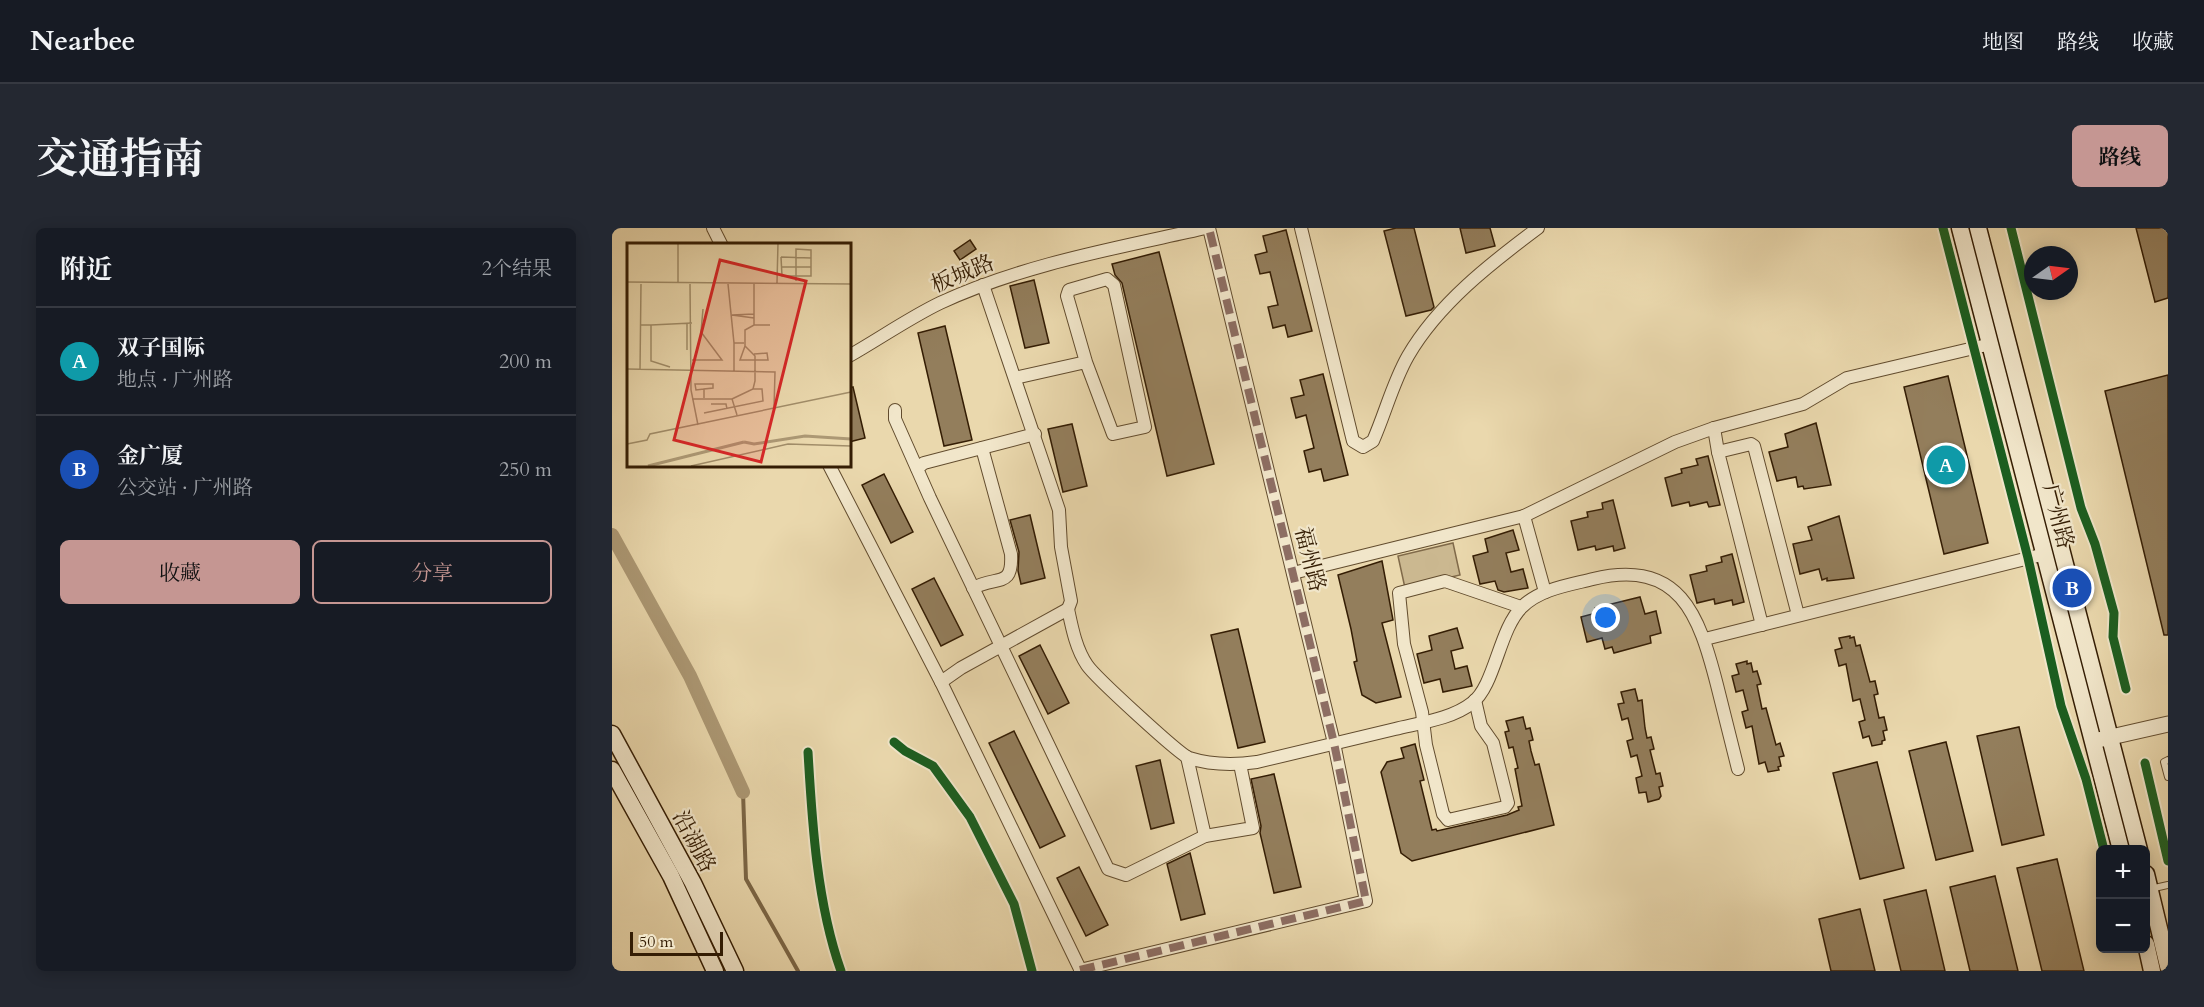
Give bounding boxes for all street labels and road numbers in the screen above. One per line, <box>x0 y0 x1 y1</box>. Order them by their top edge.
street label: 板城路 <box>926 248 999 300</box>
street label: 广州路 <box>2035 481 2081 552</box>
street label: 福州路 <box>1287 524 1333 595</box>
street label: 沿湖路 <box>665 805 723 878</box>

